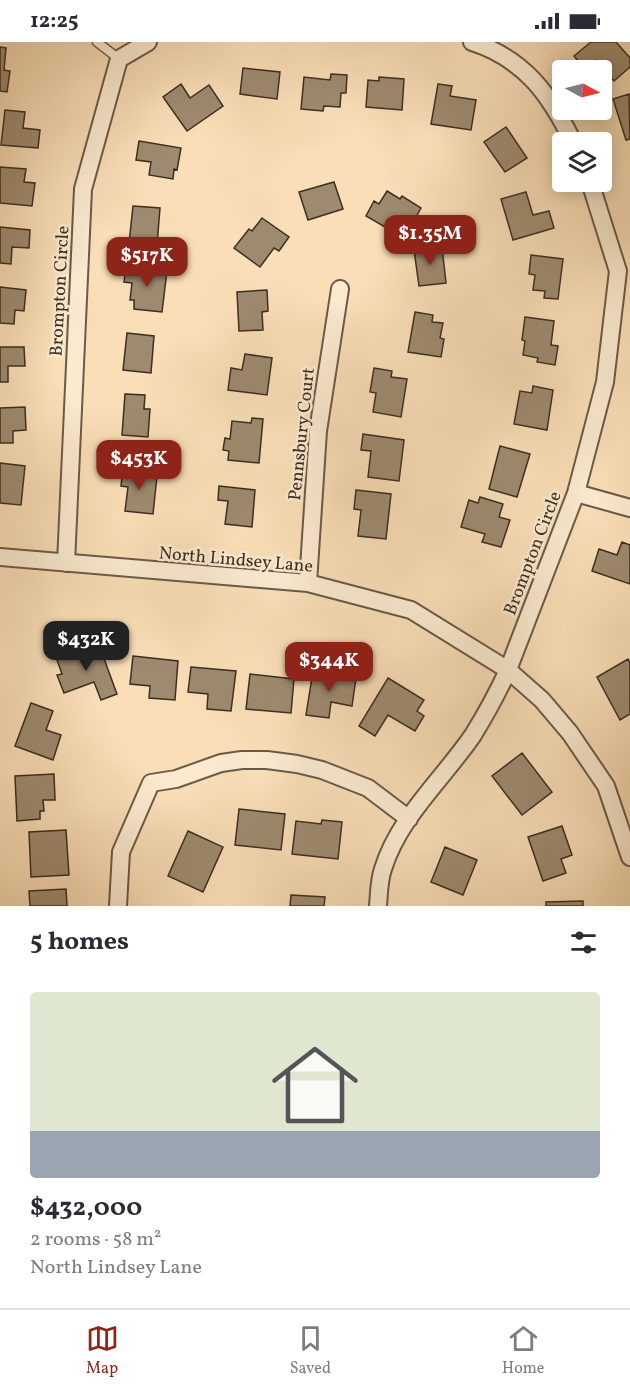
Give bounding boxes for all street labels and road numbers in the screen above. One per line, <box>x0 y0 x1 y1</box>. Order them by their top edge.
street label: Brompton Circle <box>45 225 76 357</box>
street label: Pennsbury Court <box>283 366 322 502</box>
street label: Brompton Circle <box>498 488 569 619</box>
street label: North Lindsey Lane <box>158 541 314 580</box>

